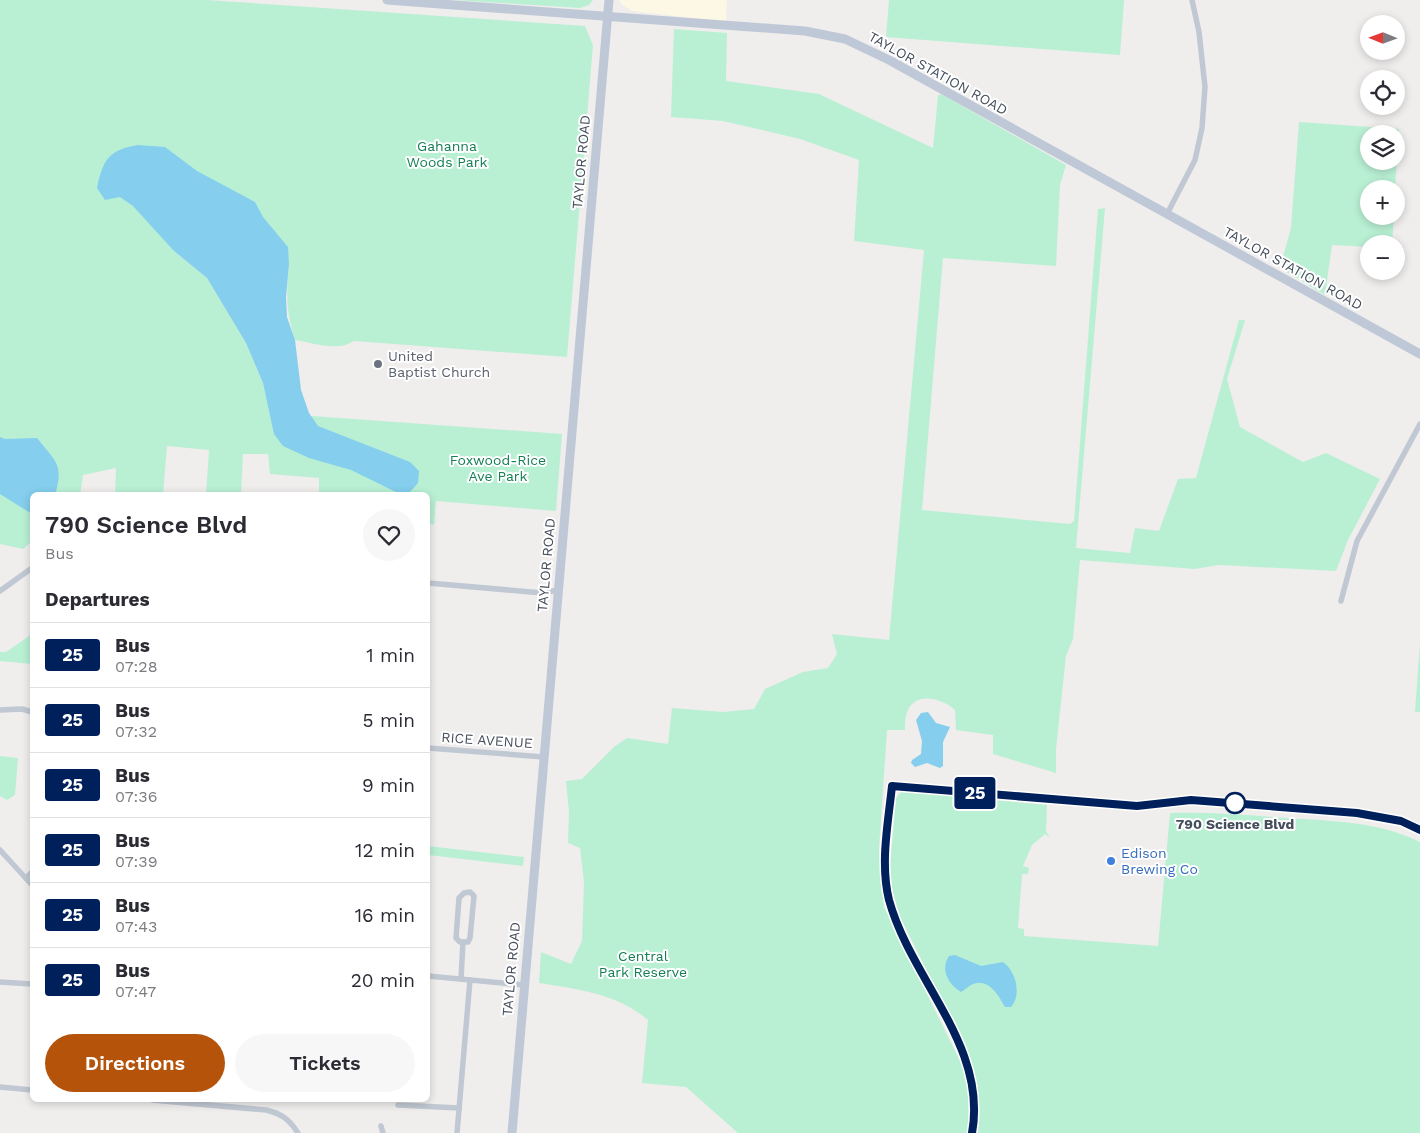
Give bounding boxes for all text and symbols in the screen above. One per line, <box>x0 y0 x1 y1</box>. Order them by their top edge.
north arrow <box>1360 15 1405 60</box>
map controls <box>1360 15 1405 280</box>
street label: TAYLOR STATION ROAD <box>866 28 1010 118</box>
button: locate <box>1360 70 1405 115</box>
street label: TAYLOR ROAD <box>569 114 593 210</box>
button: layers <box>1360 125 1405 170</box>
park label: Gahanna Woods Park <box>407 138 487 170</box>
button: + <box>1360 180 1405 225</box>
street label: TAYLOR STATION ROAD <box>1221 223 1365 313</box>
button: − <box>1360 235 1405 280</box>
place label: United Baptist Church <box>388 348 490 380</box>
marker: United Baptist Church <box>372 358 384 370</box>
park label: Foxwood-Rice Ave Park <box>450 452 546 484</box>
button: heart <box>363 509 415 561</box>
text: 790 Science Blvd <box>45 511 247 539</box>
street label: TAYLOR ROAD <box>534 517 558 613</box>
text: Bus <box>45 544 74 563</box>
text: Departures <box>45 588 150 611</box>
text: Bus <box>115 634 150 657</box>
text: 25 <box>62 644 83 665</box>
text: 1 min <box>366 644 415 667</box>
text: 07:28 <box>115 657 158 676</box>
text: Bus <box>115 699 150 722</box>
text: 25 <box>62 709 83 730</box>
text: 5 min <box>363 709 415 732</box>
text: 07:32 <box>115 722 157 741</box>
street label: RICE AVENUE <box>441 729 533 751</box>
text: Bus <box>115 764 150 787</box>
text: 25 <box>62 774 83 795</box>
text: 9 min <box>362 774 415 797</box>
line badge: 25 <box>952 777 998 809</box>
text: 25 <box>964 782 986 803</box>
text: 07:36 <box>115 787 157 806</box>
marker: 790 Science Blvd <box>1224 792 1246 814</box>
place label: 790 Science Blvd <box>1176 816 1294 832</box>
text: Bus <box>115 829 150 852</box>
text: 25 <box>62 839 83 860</box>
text: 12 min <box>355 839 415 862</box>
place label: Edison Brewing Co <box>1121 845 1198 877</box>
text: 07:39 <box>115 852 158 871</box>
marker: Edison Brewing Co <box>1105 855 1117 867</box>
text: Bus <box>115 894 150 917</box>
text: 25 <box>62 904 83 925</box>
text: 16 min <box>355 904 415 927</box>
text: 07:43 <box>115 917 157 936</box>
street label: TAYLOR ROAD <box>499 921 523 1017</box>
park label: Central Park Reserve <box>599 948 687 980</box>
text: Bus <box>115 959 150 982</box>
text: 25 <box>62 969 83 990</box>
text: 20 min <box>351 969 415 992</box>
text: 07:47 <box>115 982 156 1001</box>
button: Directions <box>45 1034 225 1092</box>
button: Tickets <box>235 1034 415 1092</box>

